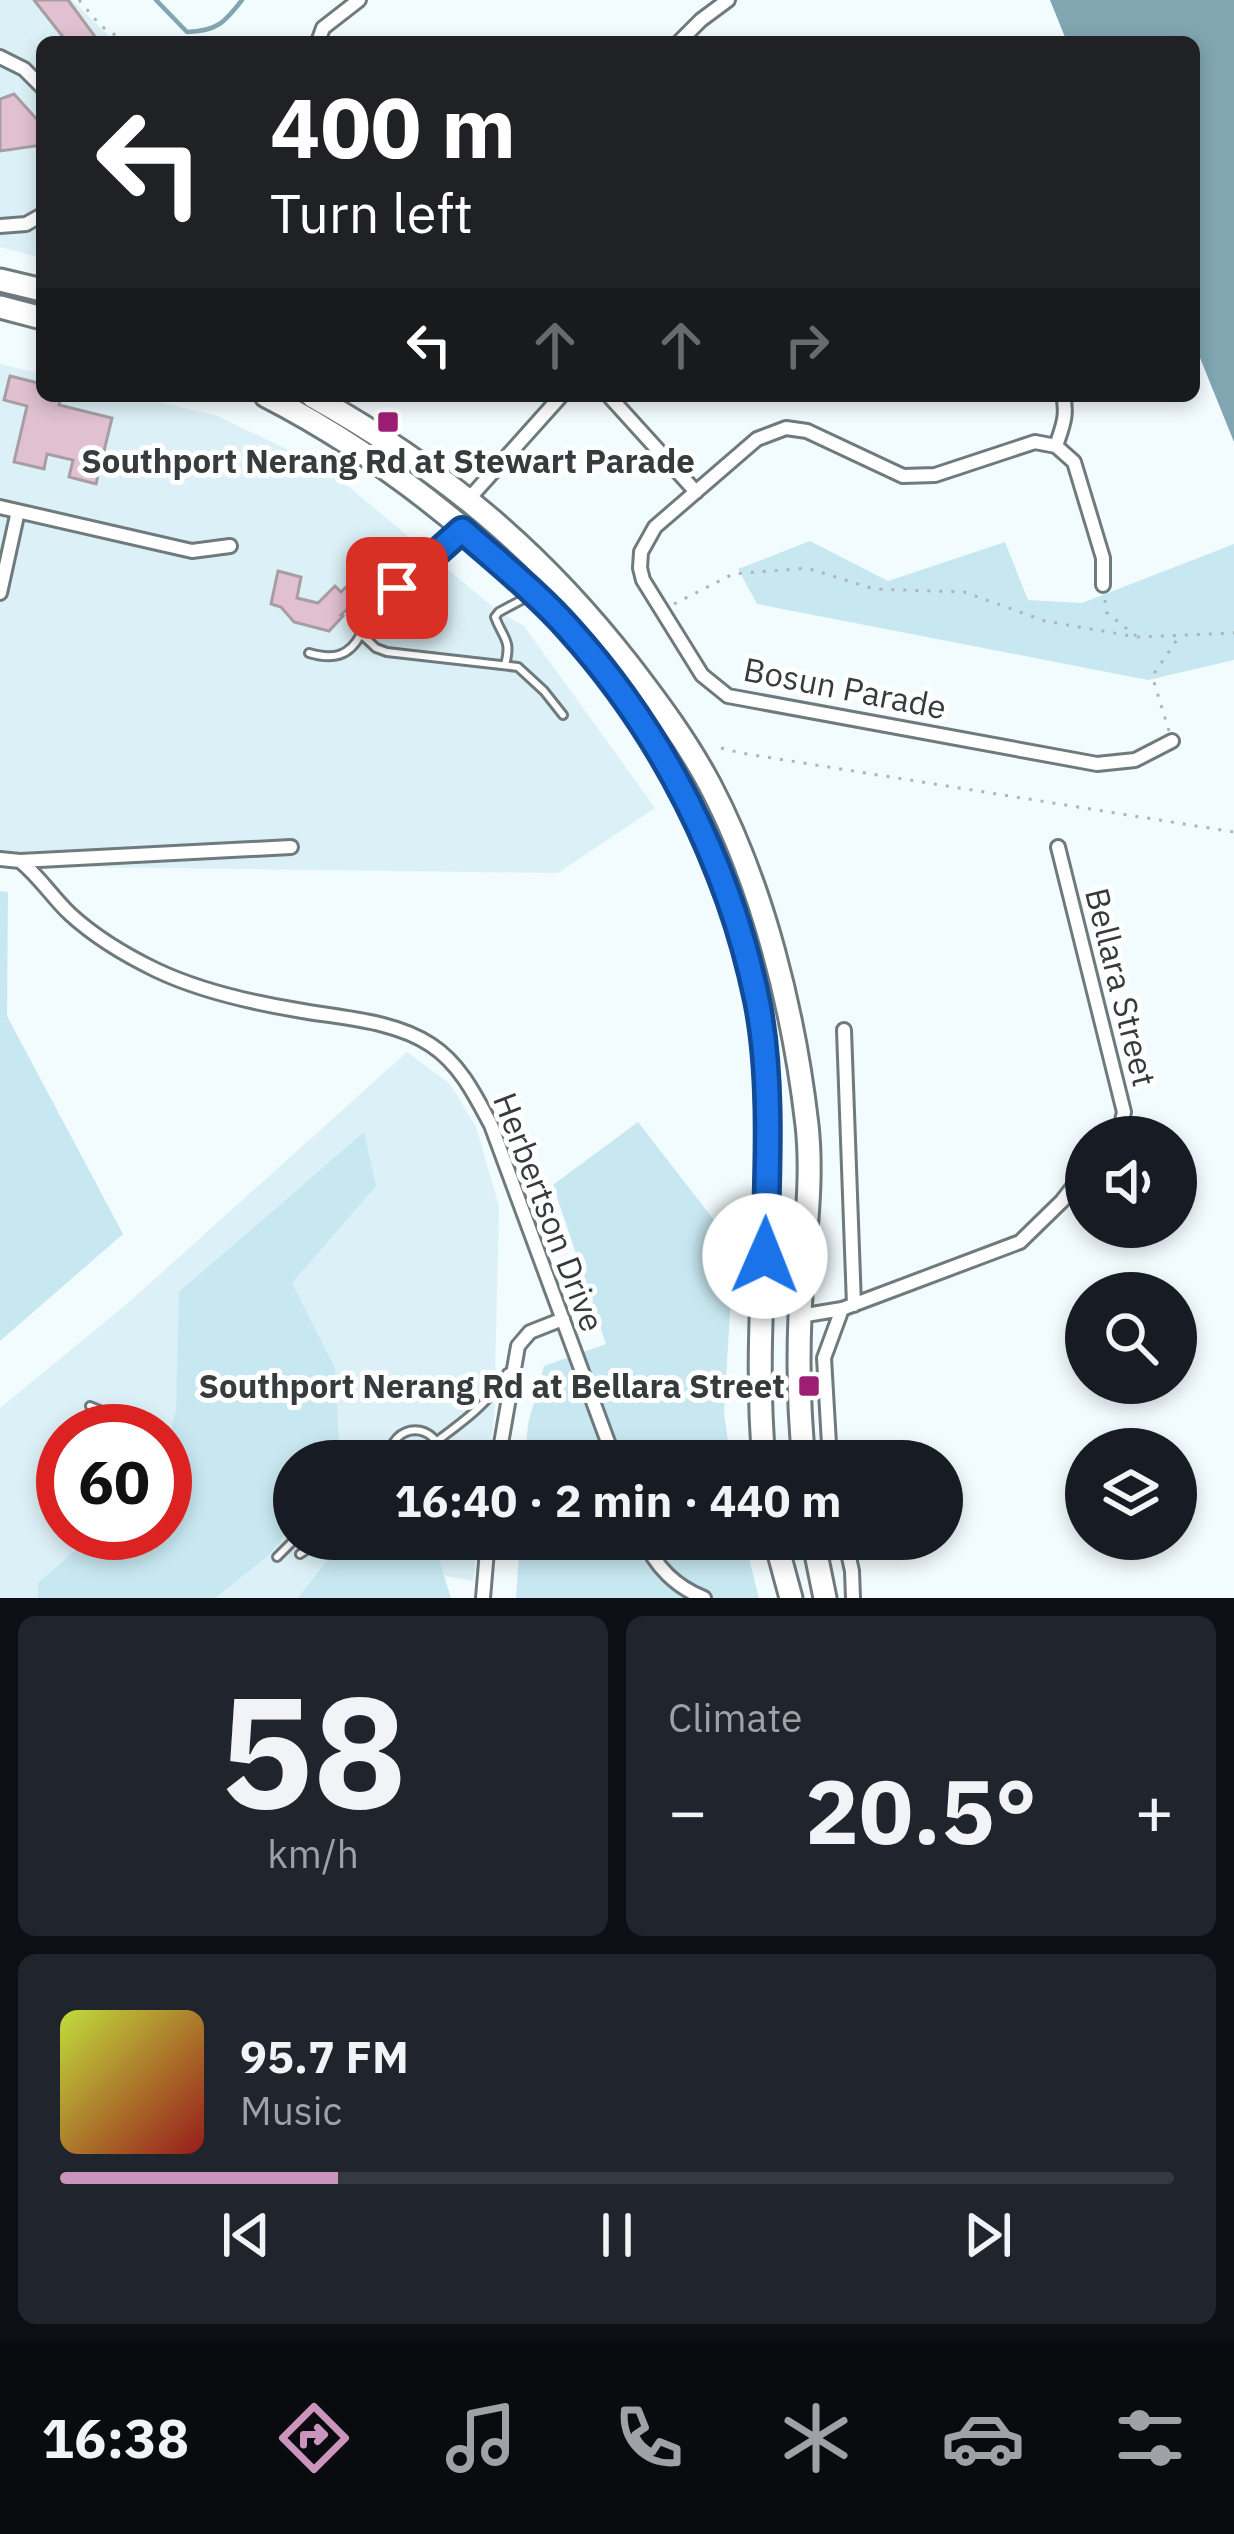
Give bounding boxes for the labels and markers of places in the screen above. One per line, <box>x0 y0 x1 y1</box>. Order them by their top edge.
marker: Southport Nerang Rd at Stewart Parade <box>375 409 401 435</box>
place label: Southport Nerang Rd at Stewart Parade <box>81 439 695 482</box>
pin <box>346 537 448 639</box>
place label: Southport Nerang Rd at Bellara Street <box>198 1364 785 1407</box>
marker: Southport Nerang Rd at Bellara Street <box>796 1373 822 1399</box>

